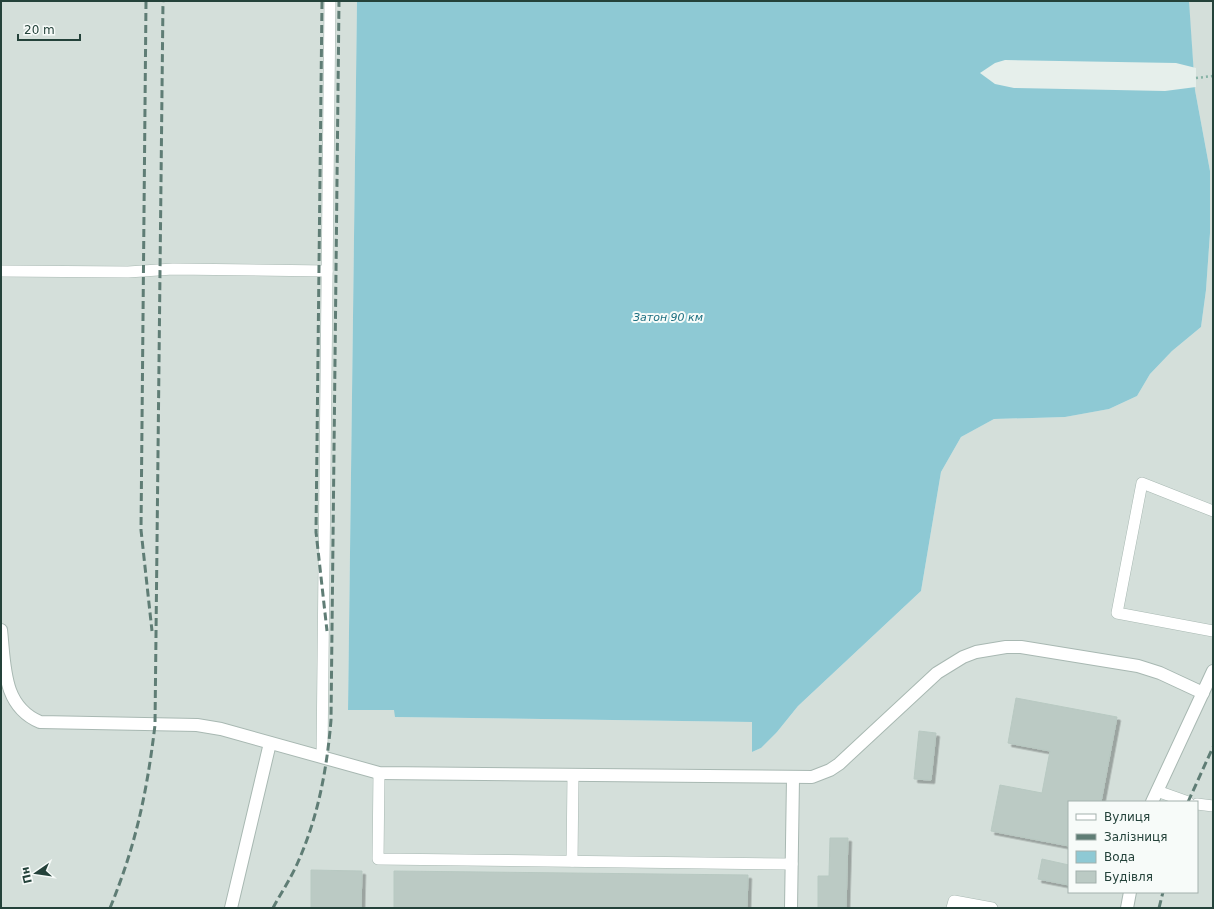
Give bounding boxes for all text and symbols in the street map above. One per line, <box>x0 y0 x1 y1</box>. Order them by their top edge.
scale bar <box>18 16 80 42</box>
text: 20 m <box>24 23 55 37</box>
water label: Затон 90 км <box>633 311 703 324</box>
legend <box>1068 801 1198 893</box>
text: Вулиця <box>1104 810 1150 824</box>
text: Залізниця <box>1104 830 1167 844</box>
text: Вода <box>1104 850 1135 864</box>
north arrow <box>16 853 56 893</box>
text: Пн <box>19 865 35 885</box>
text: Будівля <box>1104 870 1153 884</box>

